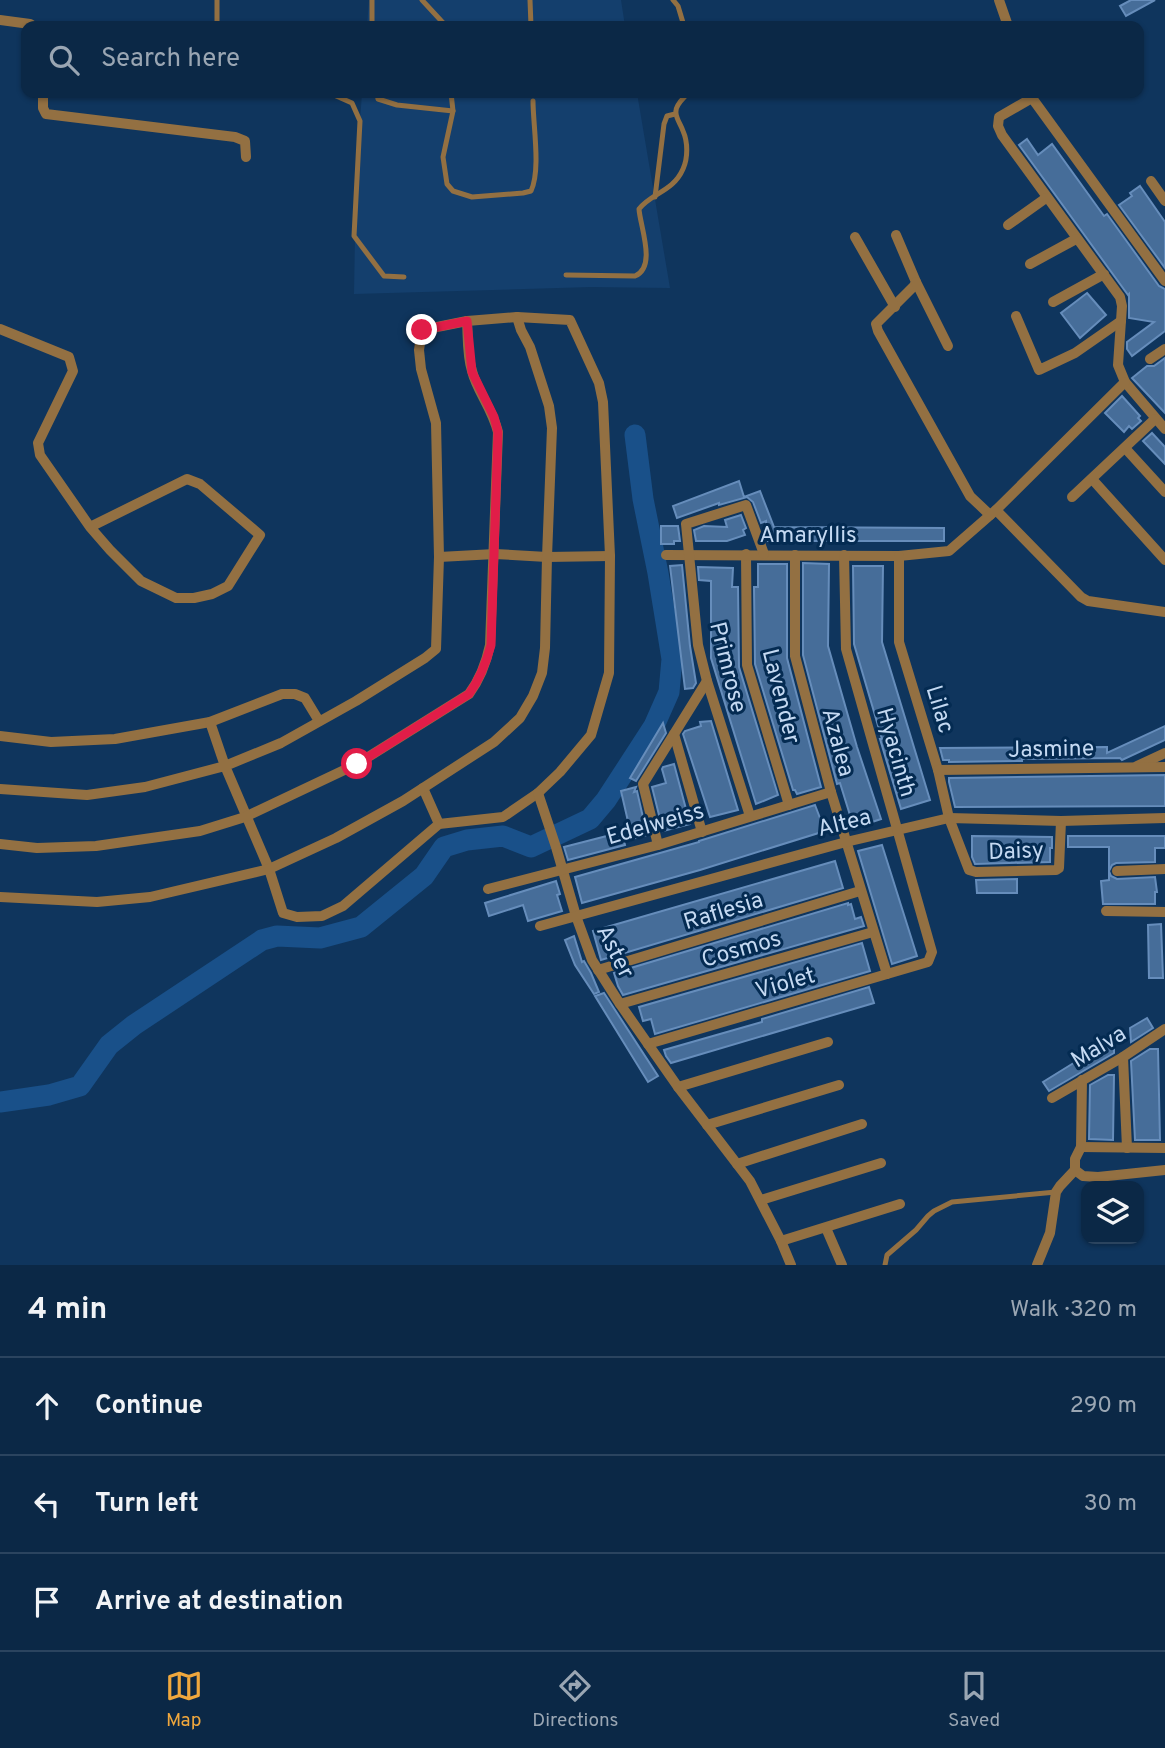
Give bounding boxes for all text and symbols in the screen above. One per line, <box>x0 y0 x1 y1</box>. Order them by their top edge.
search box <box>21 21 1144 98</box>
icon: search <box>45 41 83 79</box>
text: Search here <box>101 43 240 76</box>
route end <box>406 314 437 345</box>
street label: Amaryllis <box>759 522 857 551</box>
street label: Primrose <box>701 619 752 716</box>
street label: Lavender <box>754 646 805 747</box>
street label: Lilac <box>918 682 960 737</box>
street label: Azalea <box>814 705 860 780</box>
street label: Hyacinth <box>868 705 921 801</box>
street label: Jasmine <box>1008 735 1095 766</box>
route start <box>341 748 372 779</box>
street label: Edelweiss <box>603 798 708 853</box>
street label: Altea <box>815 804 875 845</box>
street label: Daisy <box>988 837 1044 868</box>
street label: Raflesia <box>680 887 767 938</box>
street label: Aster <box>588 921 639 984</box>
street label: Cosmos <box>698 925 785 976</box>
street label: Violet <box>753 962 819 1007</box>
street label: Malva <box>1066 1020 1132 1076</box>
map controls <box>1081 1181 1144 1244</box>
button: layers <box>1081 1181 1144 1244</box>
text: 4 min <box>28 1292 107 1329</box>
text: Walk · 320 m <box>1010 1296 1137 1325</box>
icon: ahead <box>28 1387 66 1425</box>
text: Continue <box>95 1390 203 1423</box>
text: 290 m <box>1070 1392 1137 1421</box>
icon: left <box>28 1485 66 1523</box>
text: Turn left <box>95 1488 199 1521</box>
text: 30 m <box>1084 1490 1137 1519</box>
icon: arrive <box>28 1583 66 1621</box>
text: Arrive at destination <box>95 1586 343 1619</box>
tab: Map <box>165 1667 203 1733</box>
tab: Directions <box>532 1667 619 1733</box>
tab: Saved <box>948 1667 1000 1733</box>

